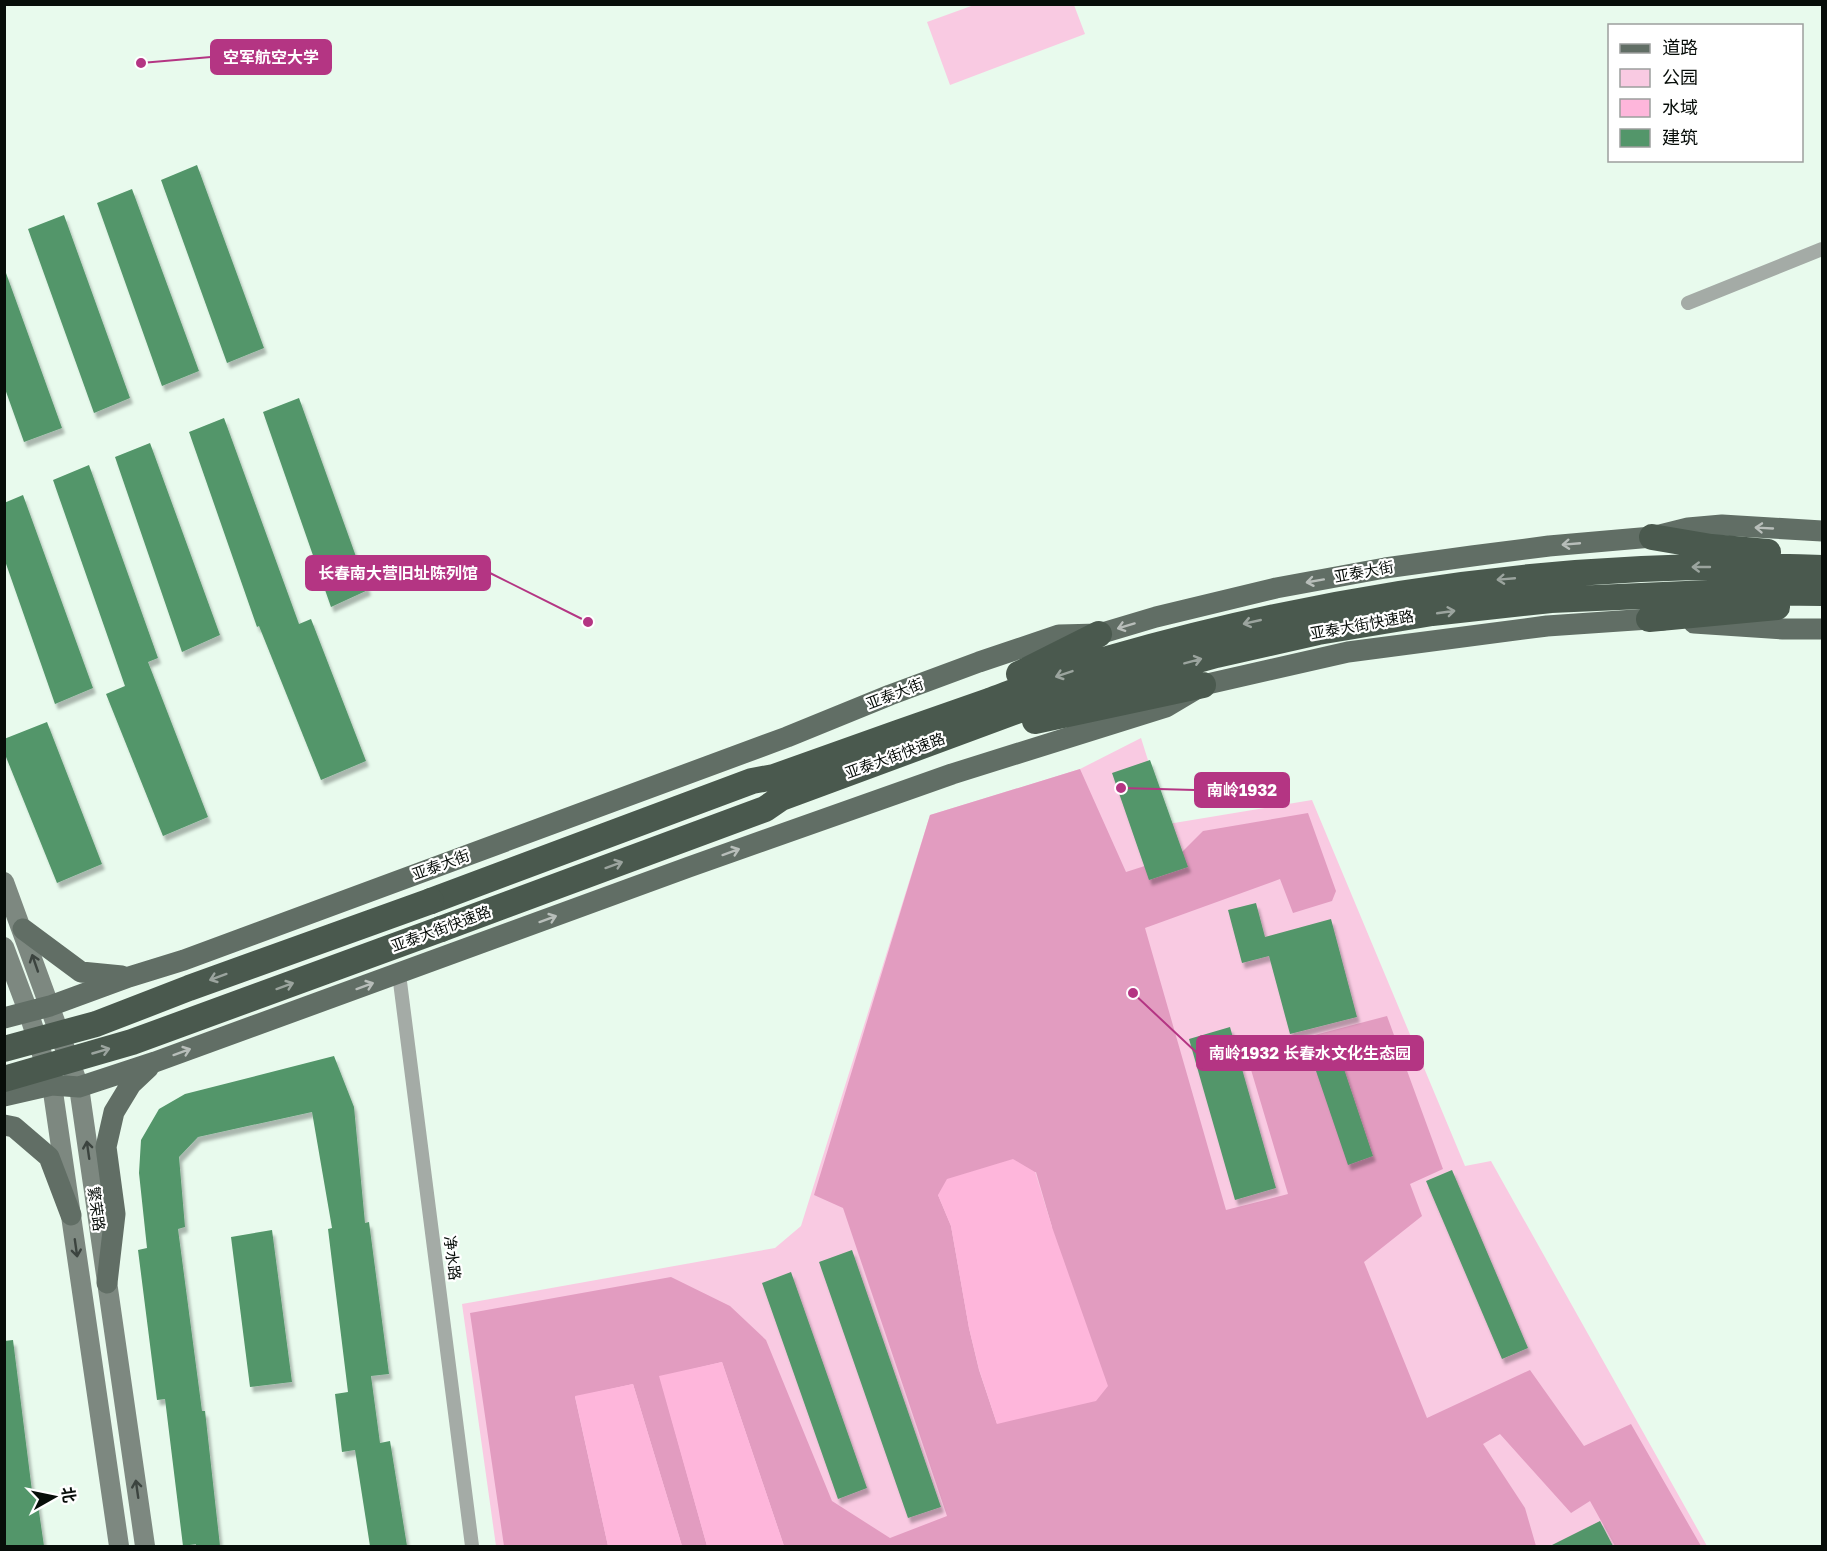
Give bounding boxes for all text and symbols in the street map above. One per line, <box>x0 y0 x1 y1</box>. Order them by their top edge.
legend <box>1608 24 1803 162</box>
text: 道路 <box>1662 36 1698 58</box>
callout: 空军航空大学 <box>211 40 331 74</box>
text: 空军航空大学 <box>223 47 319 67</box>
text: 公园 <box>1662 66 1698 88</box>
text: 水域 <box>1662 96 1698 118</box>
text: 建筑 <box>1662 126 1698 148</box>
one-way arrow <box>1755 522 1775 533</box>
one-way arrow <box>1561 539 1581 550</box>
callout: 长春南大营旧址陈列馆 <box>306 556 490 590</box>
street label: 亚泰大街 <box>1333 557 1395 585</box>
one-way arrow <box>1692 561 1712 573</box>
text: 长春南大营旧址陈列馆 <box>318 563 478 583</box>
one-way arrow <box>1497 574 1517 585</box>
one-way arrow <box>1306 576 1326 587</box>
street label: 亚泰大街快速路 <box>1309 606 1415 642</box>
one-way arrow <box>1435 606 1455 617</box>
one-way arrow <box>1243 616 1262 628</box>
one-way arrow <box>1117 621 1136 632</box>
one-way arrow <box>1183 655 1202 667</box>
one-way arrow <box>1056 669 1074 680</box>
street label: 亚泰大街 <box>863 674 926 712</box>
street label: 亚泰大街快速路 <box>842 729 947 781</box>
callout: 南岭1932 <box>1195 773 1289 807</box>
text: 南岭1932 <box>1207 780 1277 800</box>
street label: 亚泰大街 <box>409 845 472 883</box>
one-way arrow <box>721 845 740 856</box>
one-way arrow <box>604 858 623 869</box>
street label: 亚泰大街快速路 <box>388 902 493 954</box>
one-way arrow <box>539 913 557 924</box>
one-way arrow <box>29 954 40 973</box>
one-way arrow <box>209 973 228 984</box>
one-way arrow <box>275 980 294 991</box>
one-way arrow <box>356 980 374 991</box>
callout: 南岭1932 长春水文化生态园 <box>1197 1036 1423 1070</box>
text: 南岭1932 长春水文化生态园 <box>1209 1043 1411 1063</box>
one-way arrow <box>91 1045 110 1056</box>
one-way arrow <box>172 1046 191 1057</box>
one-way arrow <box>82 1141 93 1161</box>
street label: 繁荣路 <box>85 1185 109 1232</box>
street label: 净水路 <box>441 1234 465 1281</box>
one-way arrow <box>70 1237 81 1257</box>
north arrow <box>24 1467 84 1527</box>
one-way arrow <box>131 1479 142 1499</box>
text: 北 <box>58 1485 80 1504</box>

